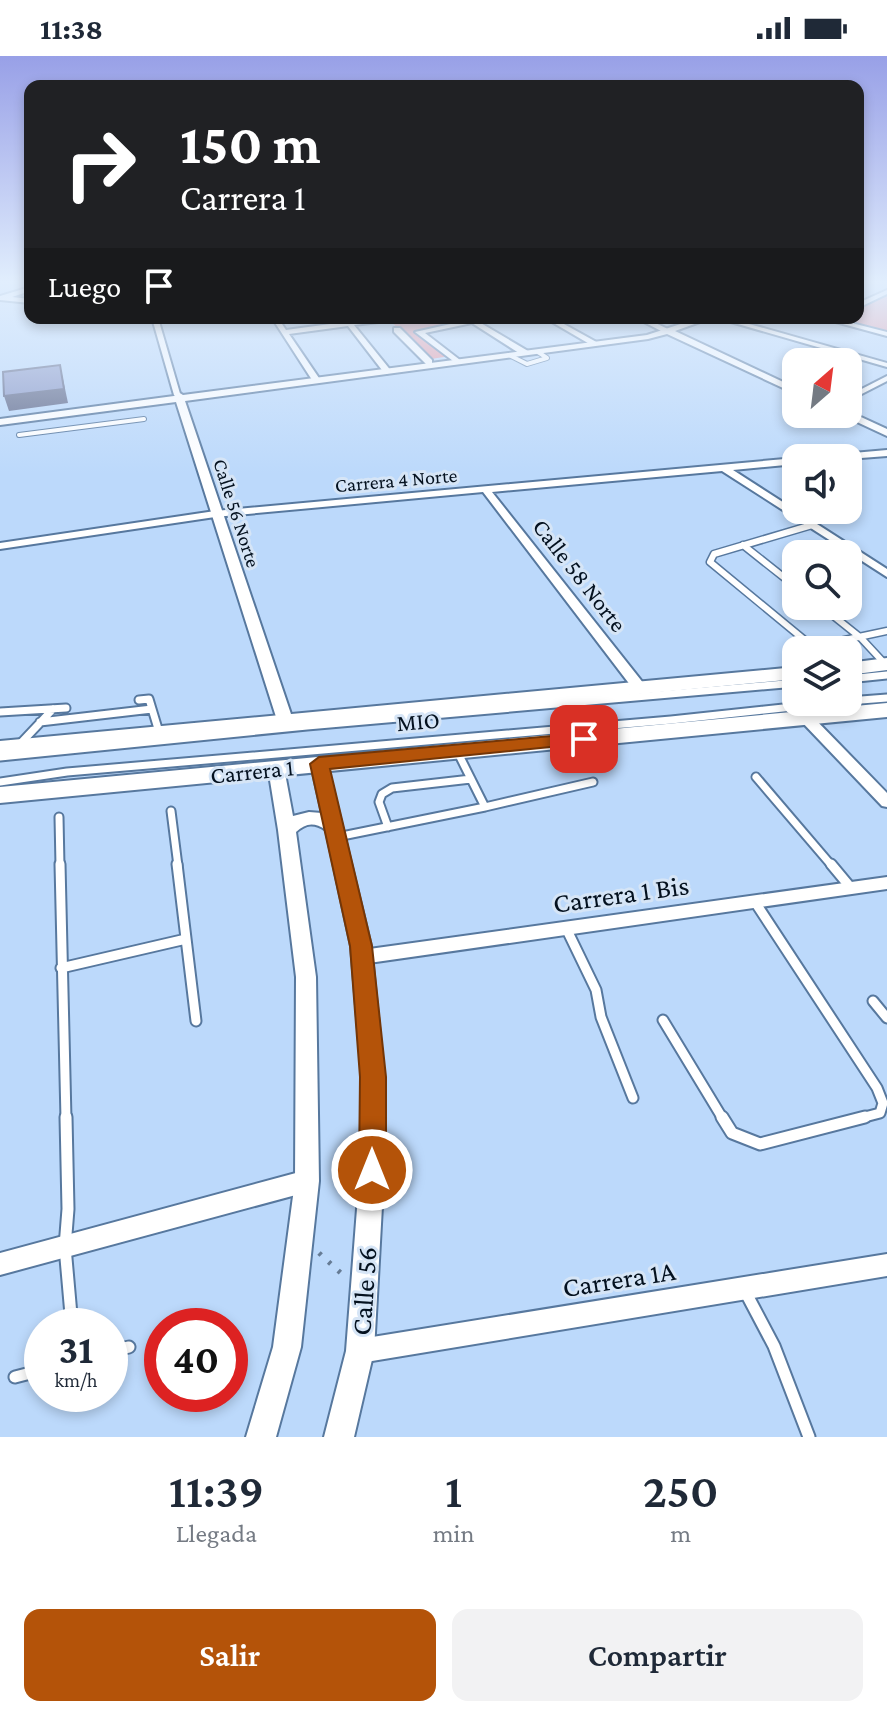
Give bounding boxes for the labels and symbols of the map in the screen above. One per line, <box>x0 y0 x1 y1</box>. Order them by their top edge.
north arrow <box>782 348 862 428</box>
street label: Calle 56 Norte <box>209 456 265 570</box>
street label: Carrera 4 Norte <box>334 464 458 496</box>
street label: Calle 58 Norte <box>528 513 632 637</box>
pin <box>550 705 618 773</box>
street label: MIO <box>395 706 441 736</box>
street label: Carrera 1 <box>209 753 295 789</box>
street label: Carrera 1 Bis <box>551 869 691 919</box>
position arrow <box>330 1128 414 1212</box>
street label: Calle 56 <box>345 1246 383 1336</box>
street label: Carrera 1A <box>560 1255 678 1303</box>
speed limit sign: 40 <box>144 1308 248 1412</box>

